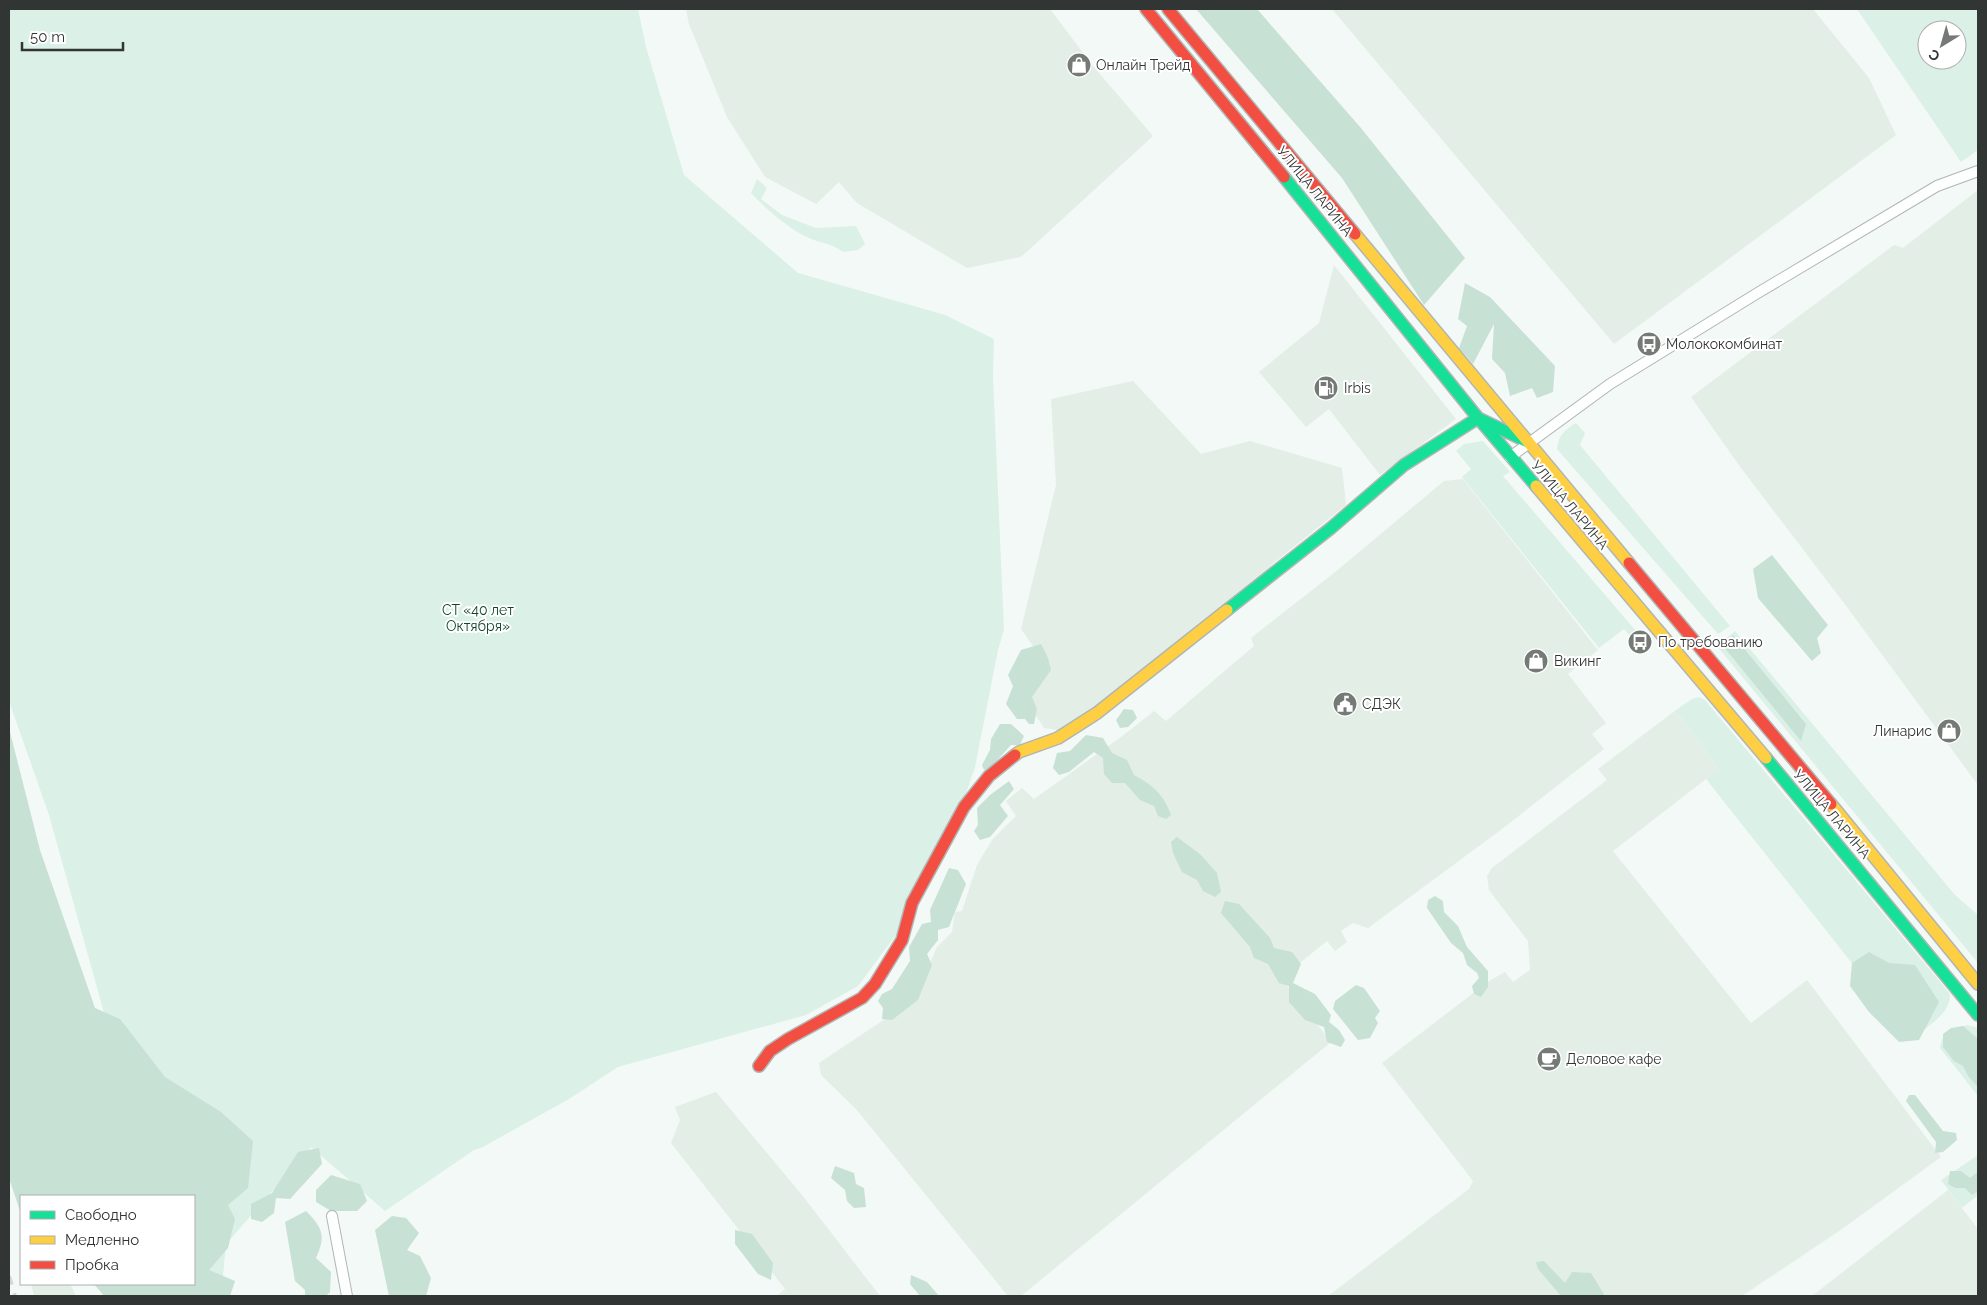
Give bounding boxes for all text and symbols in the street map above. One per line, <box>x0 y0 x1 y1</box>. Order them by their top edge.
scale bar <box>22 20 124 52</box>
north arrow <box>1917 20 1967 70</box>
text: 50 m <box>30 28 65 46</box>
text: С <box>1925 46 1943 65</box>
shop icon: Онлайн Трейд <box>1066 52 1092 78</box>
place label: Онлайн Трейд <box>1096 57 1190 73</box>
street label: УЛИЦА ЛАРИНА <box>1274 143 1357 240</box>
bus stop icon: Молококомбинат <box>1636 331 1662 357</box>
place label: Молококомбинат <box>1666 336 1783 352</box>
fuel station icon: Irbis <box>1313 375 1339 401</box>
place label: Irbis <box>1344 380 1371 396</box>
street label: УЛИЦА ЛАРИНА <box>1528 457 1612 553</box>
park label: СТ «40 лет Октября» <box>442 602 514 634</box>
bus stop icon: По требованию <box>1627 629 1653 655</box>
place label: По требованию <box>1658 634 1763 650</box>
shop icon: Викинг <box>1523 648 1549 674</box>
place label: Викинг <box>1554 653 1601 669</box>
public building icon: СДЭК <box>1332 691 1358 717</box>
place label: СДЭК <box>1362 696 1401 712</box>
shop icon: Линарис <box>1936 718 1962 744</box>
place label: Линарис <box>1873 723 1932 739</box>
street label: УЛИЦА ЛАРИНА <box>1790 766 1874 862</box>
cafe icon: Деловое кафе <box>1536 1046 1562 1072</box>
place label: Деловое кафе <box>1566 1051 1661 1067</box>
legend <box>20 1195 195 1285</box>
text: Свободно <box>65 1206 137 1224</box>
text: Медленно <box>65 1231 139 1249</box>
text: Пробка <box>65 1256 119 1274</box>

